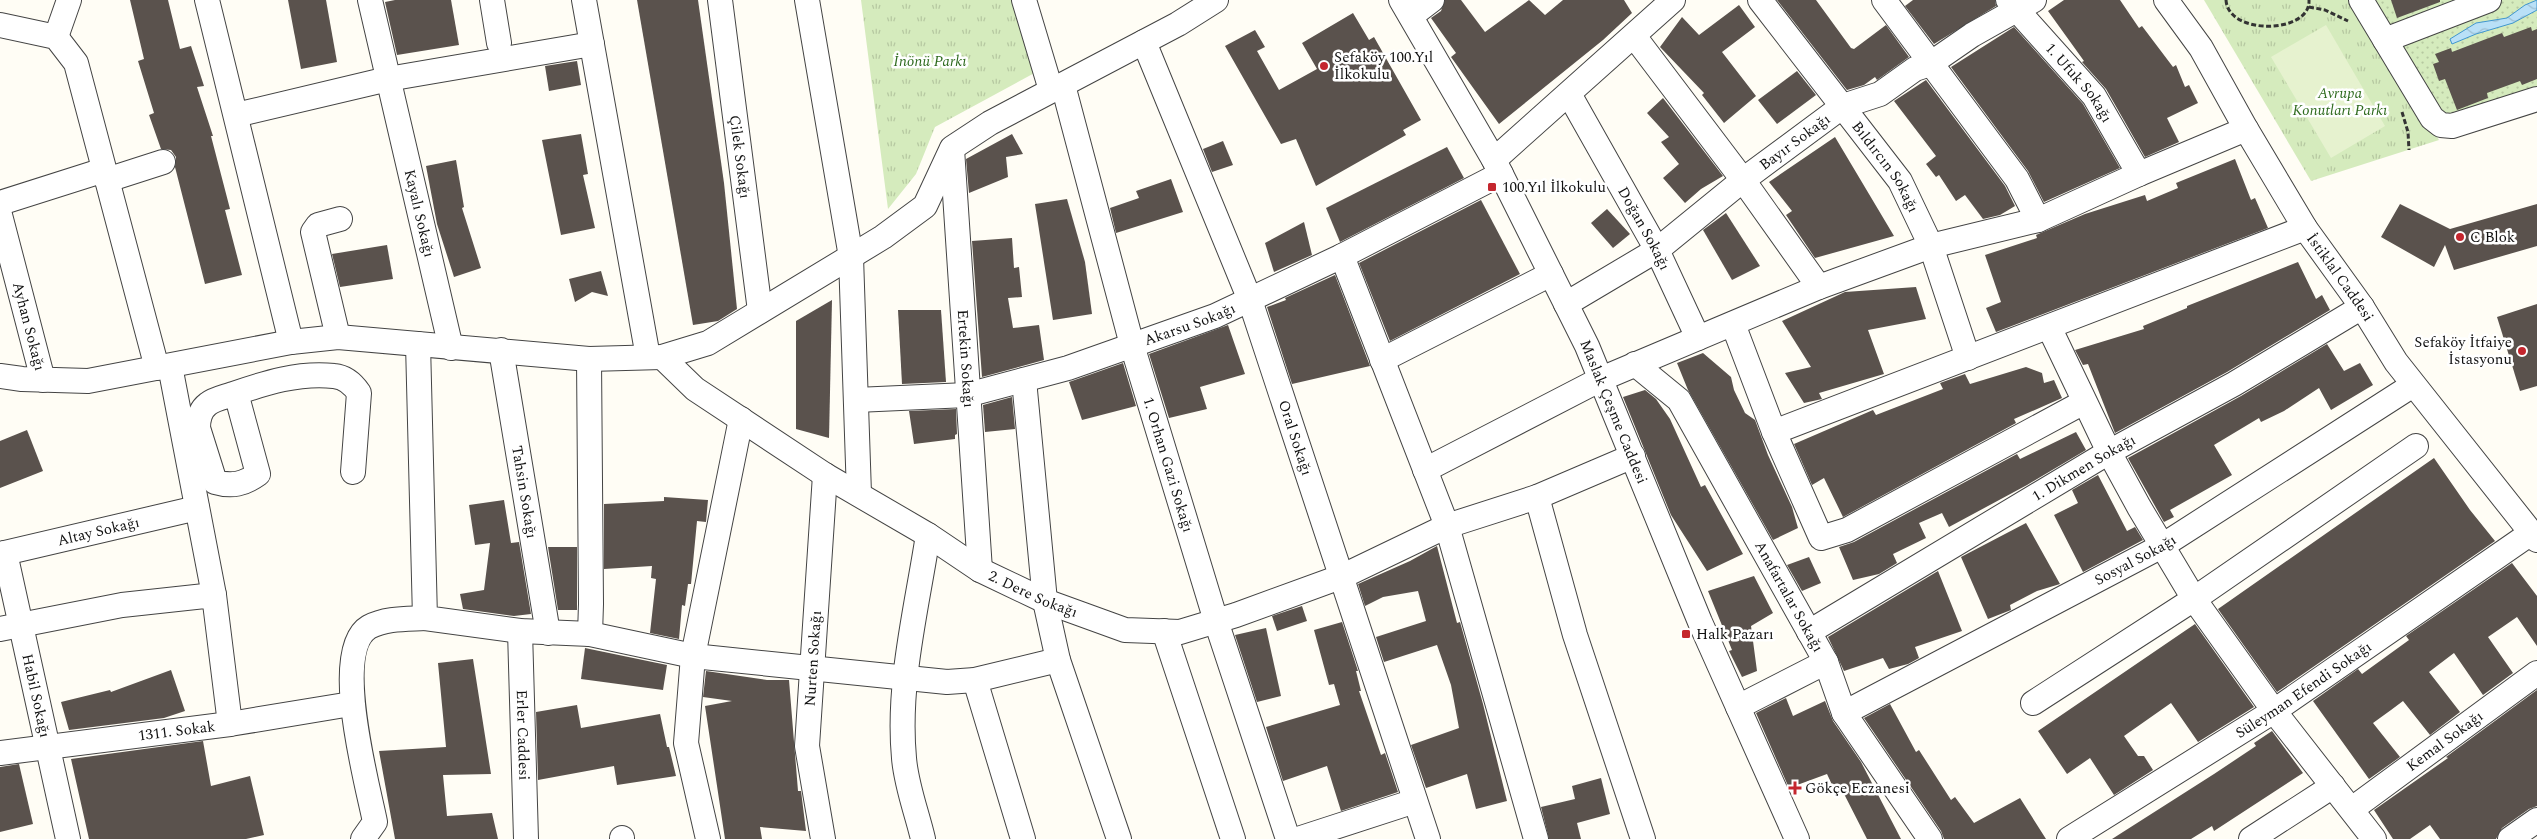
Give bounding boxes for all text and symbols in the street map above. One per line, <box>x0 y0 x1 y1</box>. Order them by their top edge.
street label: 1. Ufuk Sokağı <box>2040 37 2118 127</box>
place label: Sefaköy 100.Yıl İlkokulu <box>1334 46 1433 86</box>
park label: İnönü Parkı <box>894 50 966 73</box>
marker: Sefaköy 100.Yıl İlkokulu <box>1318 60 1330 72</box>
park label: Avrupa Konutları Parkı <box>2293 82 2387 122</box>
street label: Bayır Sokağı <box>1754 108 1835 176</box>
street label: Çilek Sokağı <box>723 114 757 200</box>
street label: Bıldırcın Sokağı <box>1846 116 1925 216</box>
street label: Kayalı Sokağı <box>398 167 441 260</box>
place label: 100.Yıl İlkokulu <box>1502 176 1606 199</box>
marker: 100.Yıl İlkokulu <box>1486 181 1498 193</box>
street label: Doğan Sokağı <box>1612 182 1676 274</box>
place label: C Blok <box>2470 226 2515 249</box>
street label: İstiklal Caddesi <box>2301 228 2380 326</box>
marker: C Blok <box>2454 231 2466 243</box>
street label: Ayhan Sokağı <box>6 279 52 373</box>
street label: Akarsu Sokağı <box>1141 296 1239 352</box>
street label: Ertekin Sokağı <box>951 309 981 408</box>
place label: Sefaköy İtfaiye İstasyonu <box>2414 331 2512 371</box>
street label: Maslak Çeşme Caddesi <box>1574 336 1654 487</box>
marker: Sefaköy İtfaiye İstasyonu <box>2516 345 2528 357</box>
street label: 1. Orhan Gazi Sokağı <box>1137 394 1200 535</box>
street label: Oral Sokağı <box>1272 397 1319 479</box>
street label: 1. Dikmen Sokağı <box>2027 428 2140 507</box>
street label: Tahsin Sokağı <box>506 444 544 540</box>
street label: Altay Sokağı <box>55 510 142 552</box>
street label: Sosyal Sokağı <box>2090 528 2181 591</box>
street label: Anafartalar Sokağı <box>1749 537 1830 656</box>
street label: 2. Dere Sokağı <box>984 564 1081 623</box>
street label: Nurten Sokağı <box>798 610 827 707</box>
place label: Halk Pazarı <box>1696 623 1774 646</box>
marker: Halk Pazarı <box>1680 628 1692 640</box>
street label: Süleyman Efendi Sokağı <box>2231 635 2376 744</box>
street label: Habil Sokağı <box>16 651 57 740</box>
street label: Erler Caddesi <box>510 689 536 781</box>
street label: Kemal Sokağı <box>2401 705 2488 777</box>
street label: 1311. Sokak <box>137 714 217 747</box>
place label: Gökçe Eczanesi <box>1805 777 1910 800</box>
marker: Gökçe Eczanesi <box>1789 782 1801 794</box>

